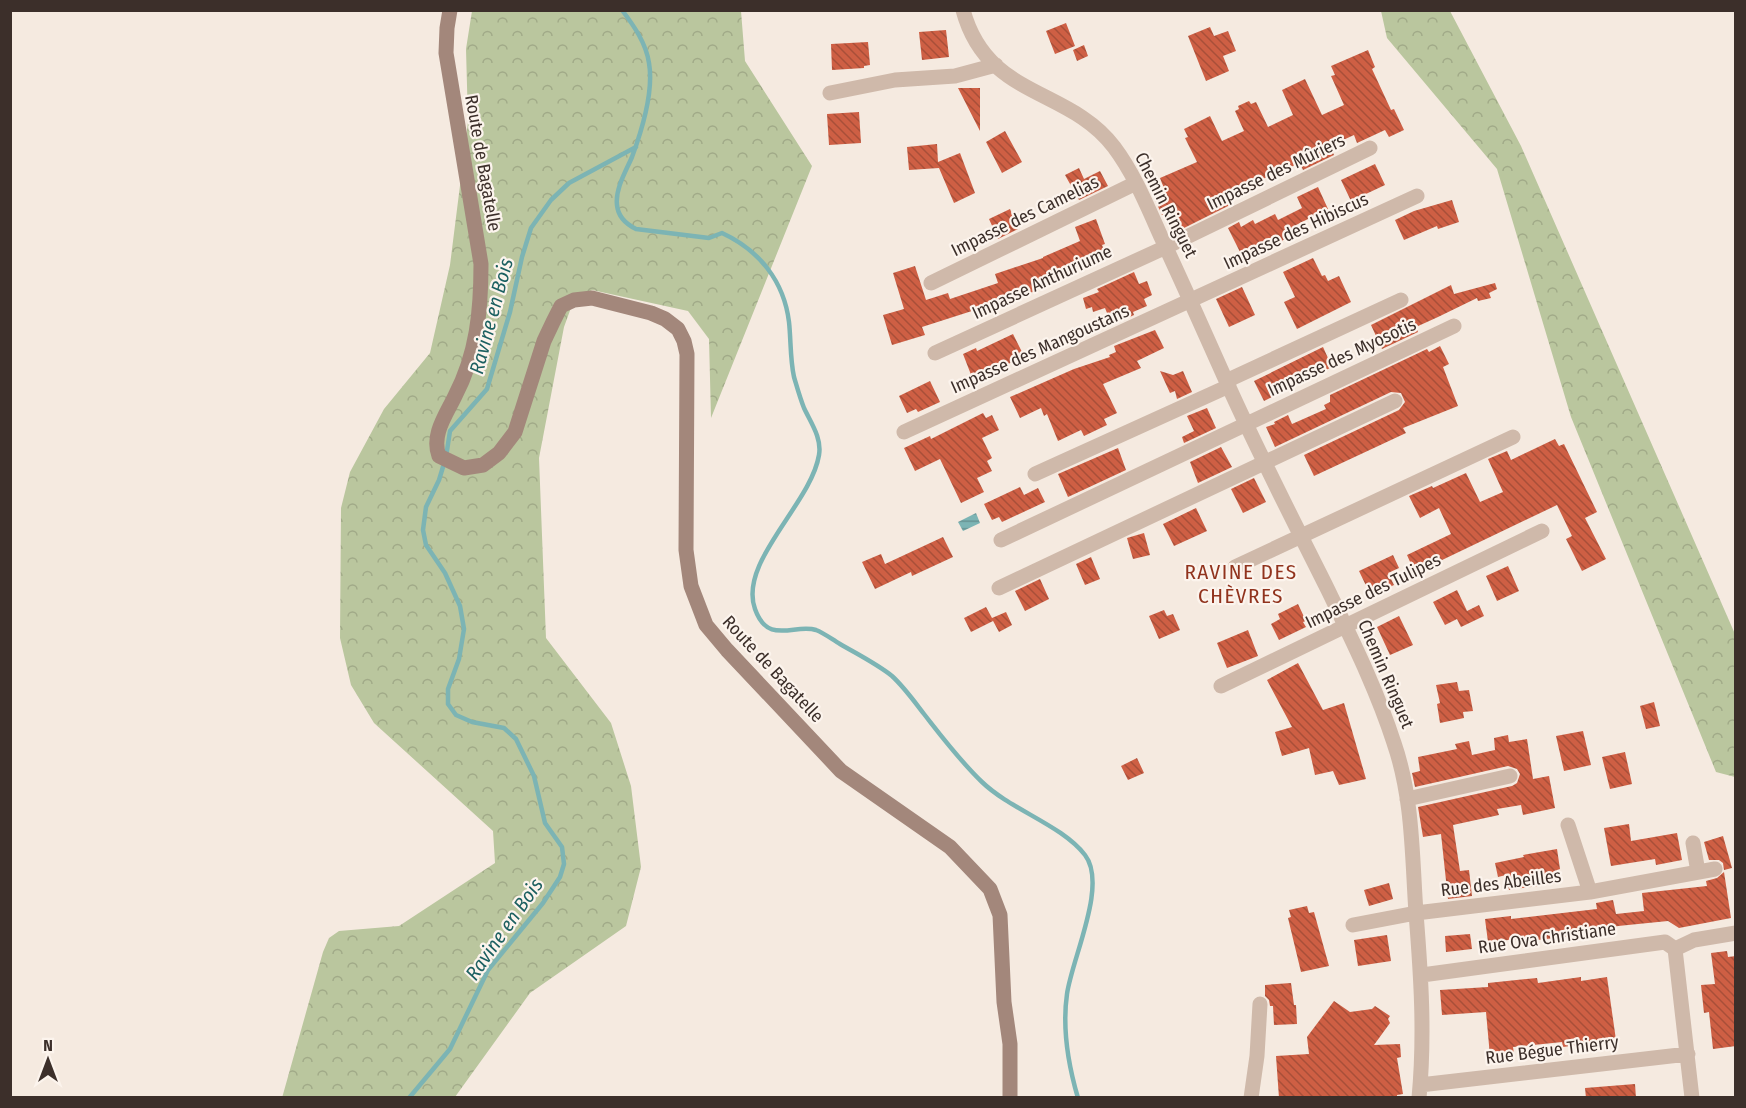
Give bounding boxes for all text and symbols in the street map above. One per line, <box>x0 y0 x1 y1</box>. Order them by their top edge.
street label: Route de Bagatelle <box>460 93 506 233</box>
street label: Impasse des Mûriers <box>1203 129 1349 215</box>
street label: Chemin Ringuet <box>1130 148 1202 262</box>
street label: Impasse des Camelias <box>948 171 1103 261</box>
street label: Impasse des Hibiscus <box>1220 188 1372 274</box>
street label: Impasse Anthuriume <box>969 240 1115 324</box>
water label: Ravine en Bois <box>464 255 518 376</box>
street label: Impasse des Mangoustans <box>947 300 1133 398</box>
street label: Impasse des Myosotis <box>1264 313 1420 401</box>
street label: Impasse des Tulipes <box>1302 549 1445 633</box>
district label: RAVINE DES CHÈVRES <box>1184 559 1298 609</box>
street label: Route de Bagatelle <box>718 611 828 727</box>
street label: Chemin Ringuet <box>1353 616 1419 732</box>
street label: Rue des Abeilles <box>1439 865 1563 901</box>
water label: Ravine en Bois <box>460 873 548 985</box>
street label: Rue Ova Christiane <box>1477 917 1617 959</box>
north arrow <box>18 1030 78 1090</box>
street label: Rue Bégue Thierry <box>1484 1031 1620 1069</box>
text: N <box>43 1036 53 1055</box>

